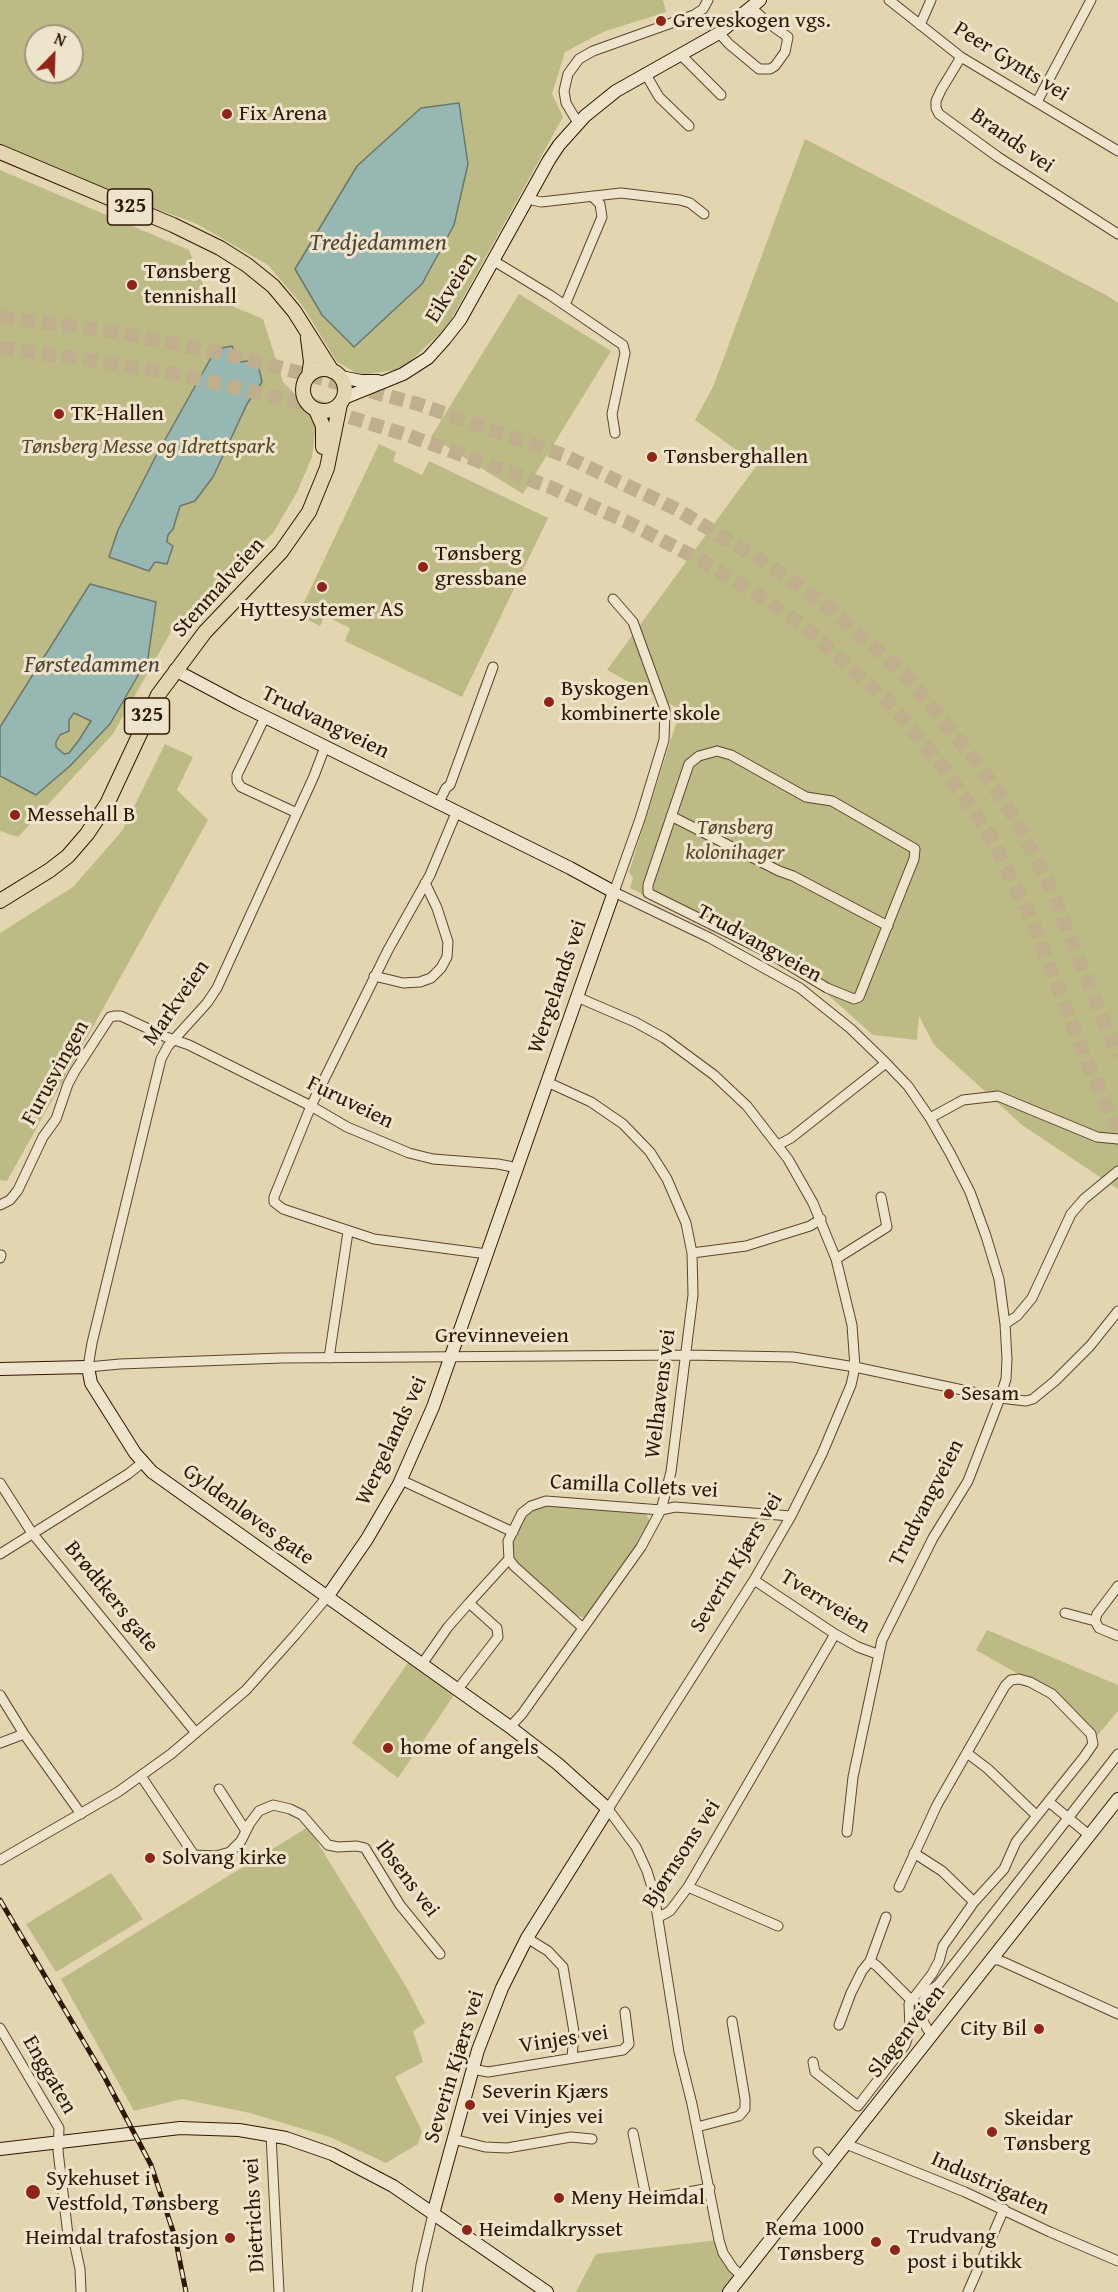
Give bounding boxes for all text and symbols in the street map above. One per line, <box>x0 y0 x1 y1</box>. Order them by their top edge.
place label: Greveskogen vgs. <box>673 8 831 34</box>
marker: Greveskogen vgs. <box>654 14 668 28</box>
street label: Peer Gynts vei <box>948 16 1074 108</box>
north arrow <box>24 24 84 84</box>
text: N <box>51 26 70 52</box>
place label: Fix Arena <box>239 101 327 127</box>
street label: Brands vei <box>965 103 1059 179</box>
marker: Fix Arena <box>220 107 234 121</box>
road number: 325 <box>108 189 152 225</box>
water label: Tredjedammen <box>309 230 447 258</box>
street label: Eikveien <box>420 248 484 328</box>
place label: Tønsberg tennishall <box>144 259 237 310</box>
marker: Tønsberg tennishall <box>125 278 139 292</box>
place label: TK-Hallen <box>71 401 164 427</box>
marker: TK-Hallen <box>52 407 66 421</box>
park label: Tønsberg Messe og Idrettspark <box>21 434 275 460</box>
place label: Tønsberghallen <box>664 444 808 470</box>
marker: Tønsberghallen <box>645 450 659 464</box>
street label: Stenmalveien <box>167 533 271 643</box>
place label: Tønsberg gressbane <box>435 541 527 592</box>
marker: Tønsberg gressbane <box>416 560 430 574</box>
marker: Hyttesystemer AS <box>315 580 329 594</box>
place label: Hyttesystemer AS <box>240 597 404 623</box>
water label: Førstedammen <box>24 652 160 680</box>
place label: Byskogen kombinerte skole <box>561 676 720 728</box>
street label: Trudvangveien <box>257 681 393 765</box>
marker: Byskogen kombinerte skole <box>542 695 556 709</box>
road number: 325 <box>124 698 170 734</box>
place label: Messehall B <box>27 802 136 828</box>
marker: Messehall B <box>8 808 22 822</box>
park label: Tønsberg kolonihager <box>685 815 785 866</box>
street label: Trudvangveien <box>692 899 826 989</box>
street label: Wergelands vei <box>523 917 593 1057</box>
street label: Markveien <box>138 955 216 1051</box>
street label: Furusvingen <box>16 1016 96 1130</box>
street label: Furuveien <box>302 1071 398 1135</box>
street label: Grevinneveien <box>435 1323 569 1349</box>
street label: Welhavens vei <box>640 1328 682 1460</box>
street label: Wergelands vei <box>351 1372 433 1510</box>
place label: Sesam <box>961 1381 1019 1407</box>
marker: Sesam <box>942 1387 956 1401</box>
street label: Trudvangveien <box>884 1435 970 1571</box>
street label: Gyldenløves gate <box>177 1459 319 1571</box>
street label: Camilla Collets vei <box>549 1469 719 1505</box>
street label: Severin Kjærs vei <box>685 1488 789 1638</box>
street label: Brødtkers gate <box>58 1536 164 1658</box>
street label: Tverrveien <box>775 1564 875 1640</box>
place label: home of angels <box>400 1735 539 1761</box>
marker: home of angels <box>381 1741 395 1755</box>
street label: Bjørnsons vei <box>637 1795 727 1913</box>
street label: Ibsens vei <box>369 1835 445 1923</box>
place label: Solvang kirke <box>162 1845 287 1871</box>
marker: Solvang kirke <box>143 1851 157 1865</box>
street label: Slagenveien <box>863 1980 951 2084</box>
street label: Severin Kjærs vei <box>419 1987 491 2147</box>
place label: City Bil <box>960 2016 1027 2042</box>
street label: Vinjes vei <box>518 2020 610 2060</box>
marker: City Bil <box>1032 2022 1046 2036</box>
street label: Enggaten <box>16 2031 82 2119</box>
place label: Severin Kjærs vei Vinjes vei <box>482 2079 609 2130</box>
marker: Severin Kjærs vei Vinjes vei <box>463 2098 477 2112</box>
place label: Skeidar Tønsberg <box>1004 2106 1090 2158</box>
marker: Skeidar Tønsberg <box>985 2125 999 2139</box>
street label: Industrigaten <box>927 2146 1053 2222</box>
street label: Dietrichs vei <box>239 2157 271 2273</box>
place label: Sykehuset i Vestfold, Tønsberg <box>46 2166 219 2218</box>
marker: Sykehuset i Vestfold, Tønsberg <box>24 2183 42 2201</box>
place label: Meny Heimdal <box>571 2185 705 2211</box>
marker: Meny Heimdal <box>552 2191 566 2205</box>
place label: Rema 1000 Tønsberg <box>765 2216 864 2268</box>
place label: Heimdalkrysset <box>479 2217 623 2243</box>
marker: Heimdalkrysset <box>460 2223 474 2237</box>
place label: Trudvang post i butikk <box>907 2224 1022 2276</box>
place label: Heimdal trafostasjon <box>25 2225 218 2251</box>
marker: Heimdal trafostasjon <box>223 2231 237 2245</box>
marker: Rema 1000 Tønsberg <box>869 2235 883 2249</box>
marker: Trudvang post i butikk <box>888 2243 902 2257</box>

